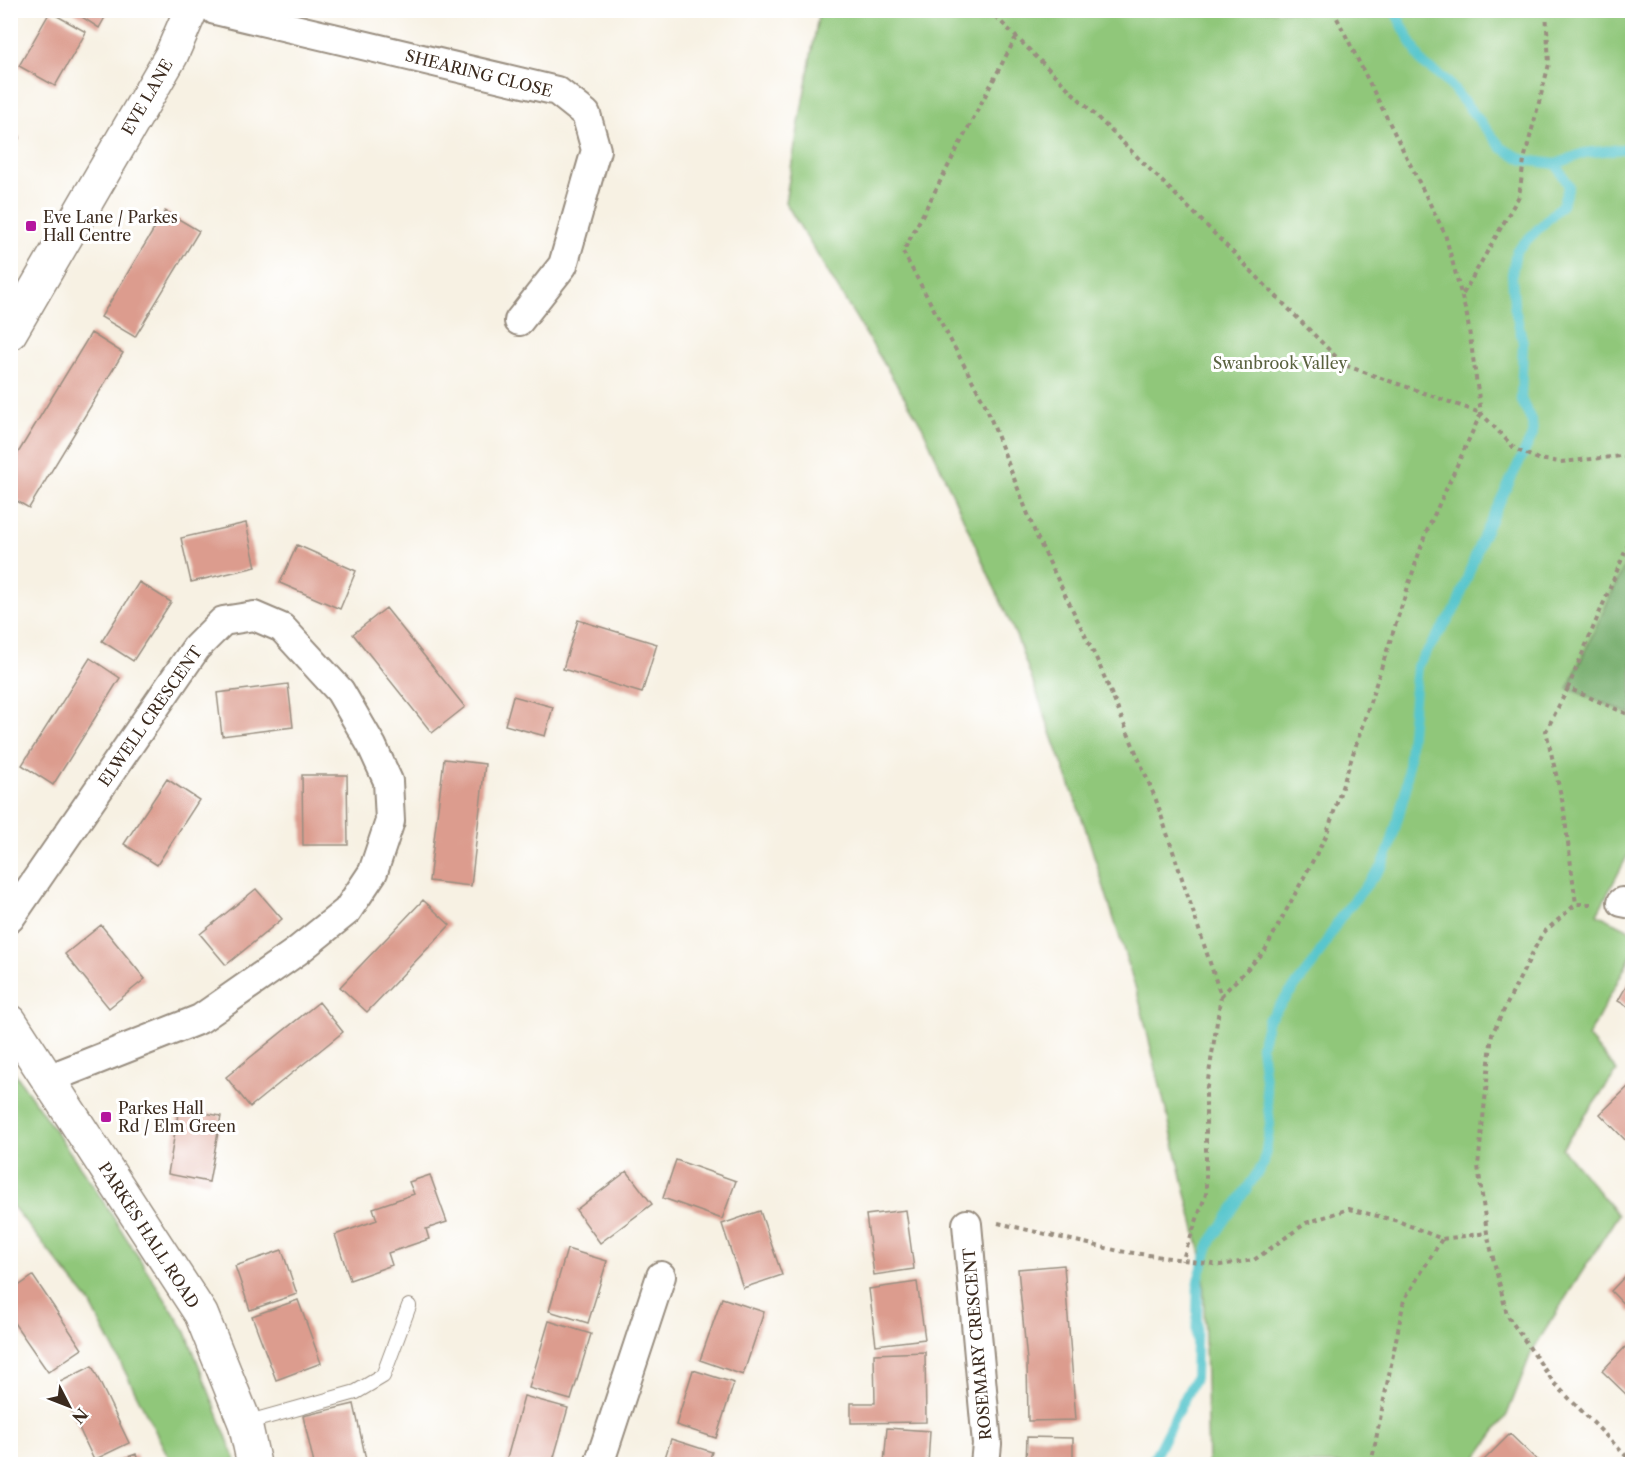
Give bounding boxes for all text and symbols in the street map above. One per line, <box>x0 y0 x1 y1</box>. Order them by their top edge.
street label: SHEARING CLOSE <box>403 45 555 101</box>
street label: EVE LANE <box>117 55 177 139</box>
place label: Eve Lane / Parkes Hall Centre <box>43 207 178 245</box>
marker: Eve Lane / Parkes Hall Centre <box>24 219 38 233</box>
park label: Swanbrook Valley <box>1213 353 1348 373</box>
street label: ELWELL CRESCENT <box>94 642 206 790</box>
place label: Parkes Hall Rd / Elm Green <box>118 1098 236 1136</box>
marker: Parkes Hall Rd / Elm Green <box>99 1110 113 1124</box>
street label: PARKES HALL ROAD <box>94 1158 204 1312</box>
street label: ROSEMARY CRESCENT <box>959 1247 995 1441</box>
north arrow <box>39 1376 99 1436</box>
text: N <box>68 1404 92 1428</box>

